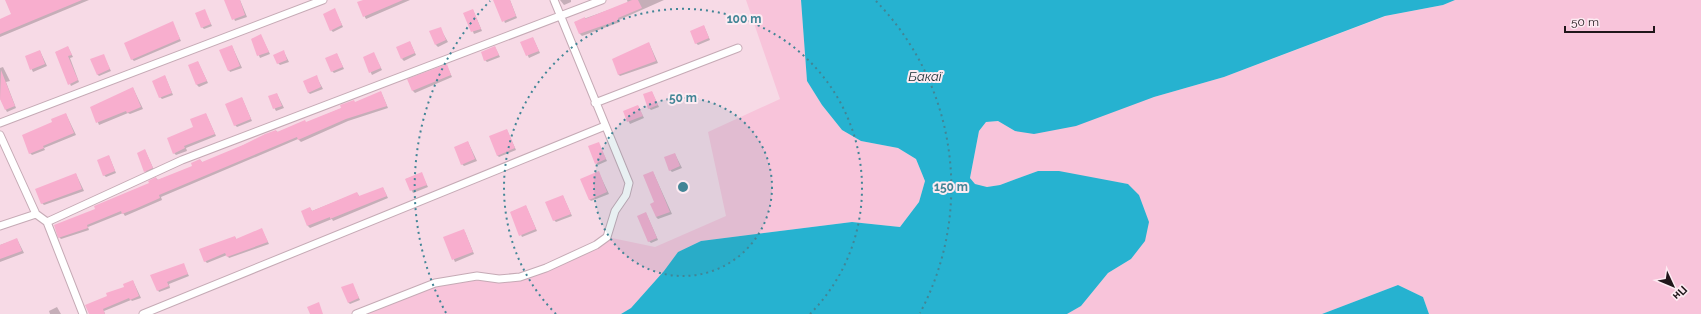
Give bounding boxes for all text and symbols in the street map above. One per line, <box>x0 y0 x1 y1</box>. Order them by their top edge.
scale bar <box>1565 8 1654 34</box>
text: 100 m <box>727 12 761 26</box>
text: 50 m <box>1571 15 1599 29</box>
water label: Бакаї <box>908 69 943 84</box>
text: 50 m <box>669 91 697 105</box>
centre of rings <box>676 180 690 194</box>
text: 150 m <box>934 180 968 194</box>
north arrow <box>1653 266 1693 306</box>
text: Пн <box>1670 283 1690 302</box>

